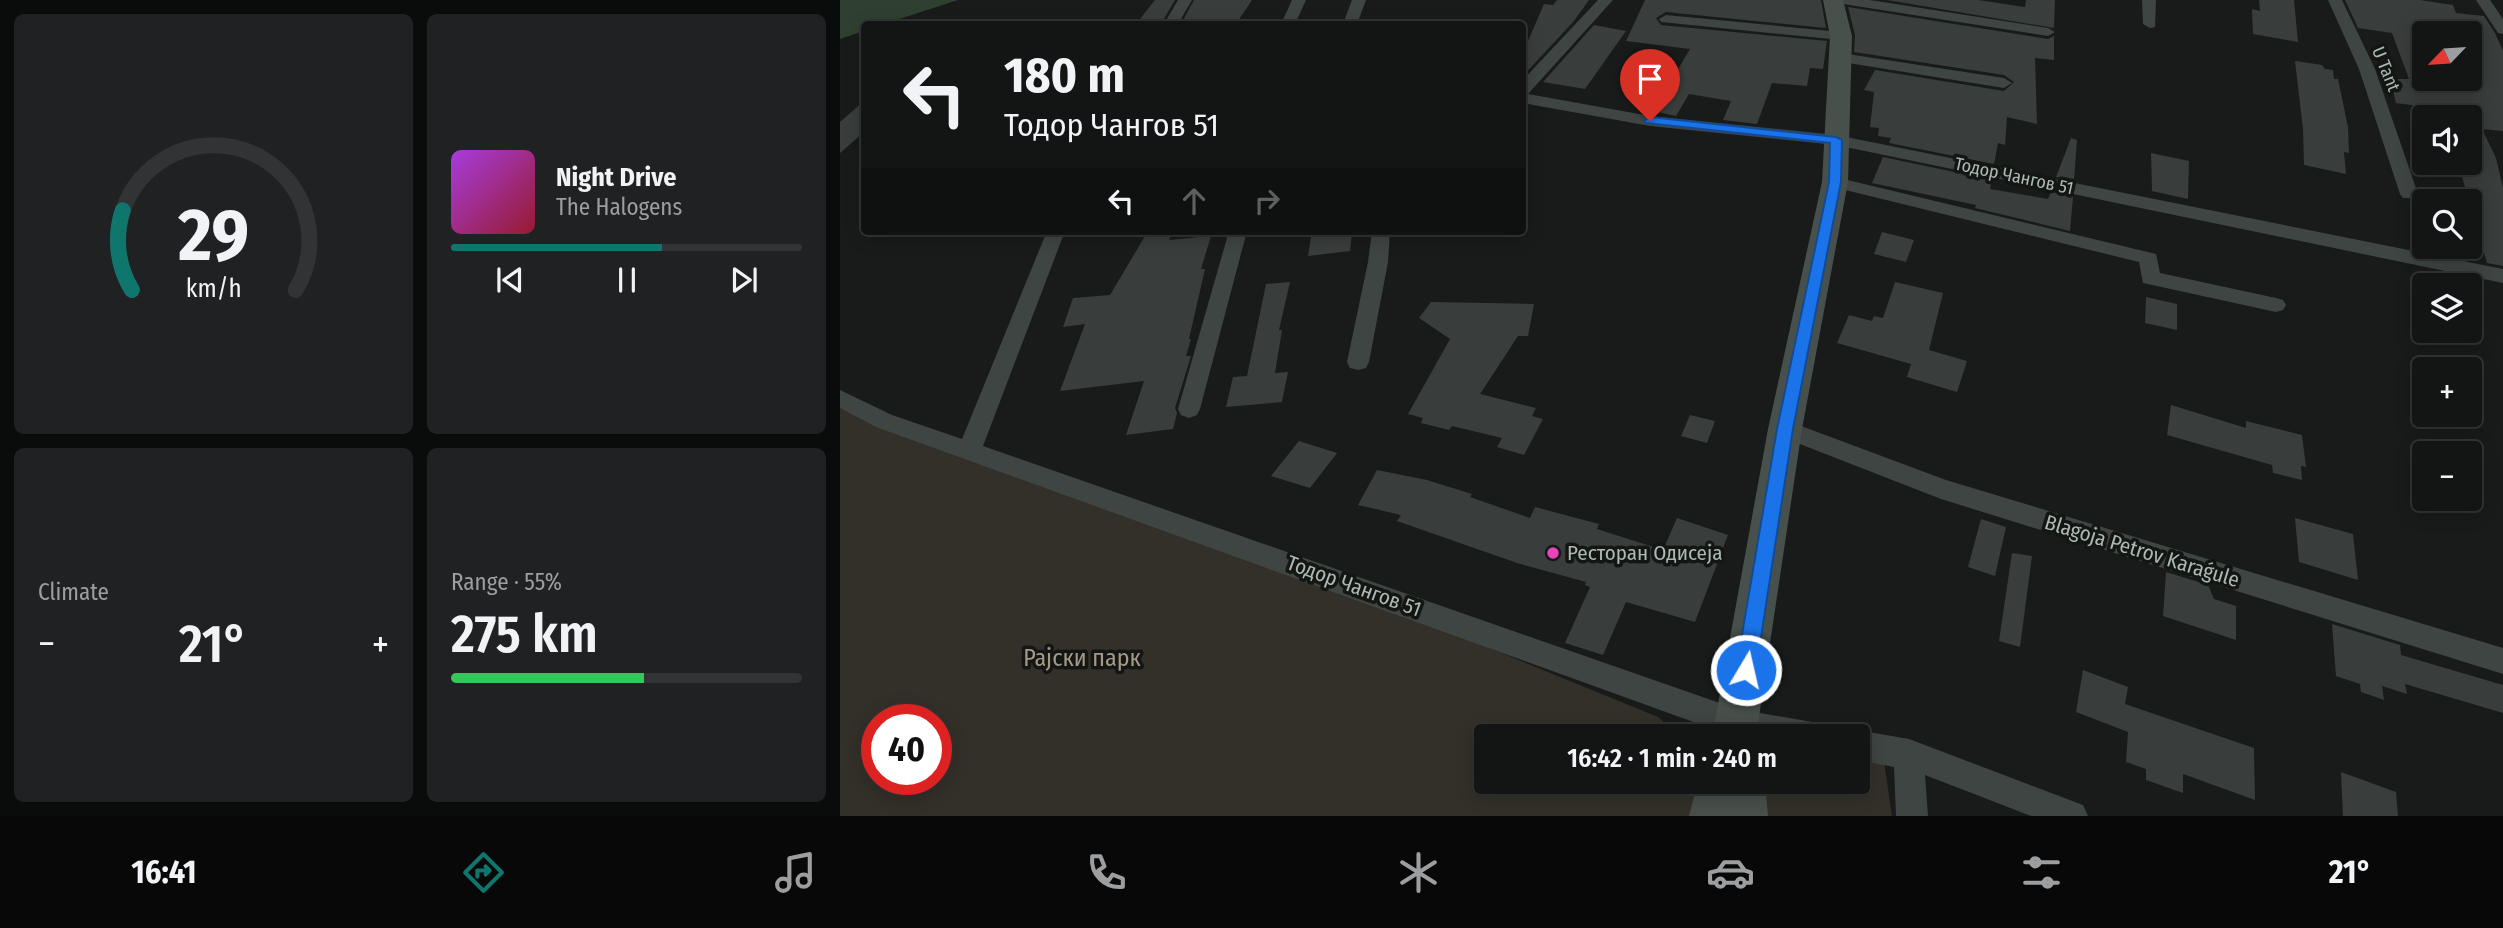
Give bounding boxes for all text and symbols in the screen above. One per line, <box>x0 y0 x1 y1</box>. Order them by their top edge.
north arrow <box>2412 21 2482 91</box>
map controls <box>2412 21 2482 511</box>
street label: U Tant <box>2367 43 2405 95</box>
text: 180 m <box>1004 46 1125 105</box>
icon: left <box>889 49 980 140</box>
pin <box>1620 49 1680 121</box>
icon: arrive <box>1631 60 1669 98</box>
button: sound <box>2412 105 2482 175</box>
text: Тодор Чангов 51 <box>1004 106 1219 144</box>
street label: Тодор Чангов 51 <box>1953 153 2075 199</box>
text: Night Drive <box>556 162 676 193</box>
icon: left <box>1102 182 1140 220</box>
icon: ahead <box>1175 182 1213 220</box>
icon: right <box>1248 182 1286 220</box>
button: search <box>2412 189 2482 259</box>
text: 29 <box>177 193 249 280</box>
text: The Halogens <box>556 193 682 221</box>
icon: previous <box>491 261 529 299</box>
icon: pause <box>608 261 646 299</box>
icon: next <box>725 261 763 299</box>
button: layers <box>2412 273 2482 343</box>
text: km/h <box>186 274 241 304</box>
button: + <box>2412 357 2482 427</box>
button: − <box>2412 441 2482 511</box>
street label: Blagoja Petrov Karaǵule <box>2042 509 2242 593</box>
place label: Ресторан Одисеја <box>1567 540 1723 566</box>
marker: Ресторан Одисеја <box>1545 545 1561 561</box>
street label: Тодор Чангов 51 <box>1283 550 1425 622</box>
text: Range · 55% <box>451 568 562 596</box>
text: Climate <box>38 578 109 606</box>
text: 275 km <box>451 603 598 666</box>
text: 21° <box>179 613 248 676</box>
text: − <box>38 621 55 667</box>
text: + <box>372 621 389 667</box>
position arrow <box>1709 633 1783 707</box>
park label: Рајски парк <box>1023 644 1141 672</box>
speed limit sign: 40 <box>861 704 952 795</box>
text: 16:42 · 1 min · 240 m <box>1567 743 1777 774</box>
icon: directions <box>459 848 508 897</box>
icon: music <box>771 848 820 897</box>
icon: phone <box>1082 848 1131 897</box>
icon: climate <box>1394 848 1443 897</box>
icon: car <box>1706 848 1755 897</box>
icon: filters <box>2017 848 2066 897</box>
text: 16:41 <box>131 853 197 891</box>
text: 21° <box>2329 853 2372 891</box>

